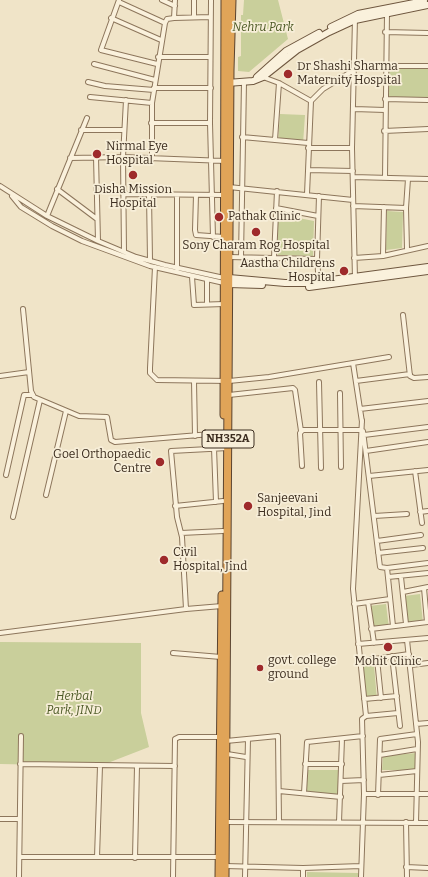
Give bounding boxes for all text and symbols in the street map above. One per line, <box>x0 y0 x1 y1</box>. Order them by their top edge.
park label: Nehru Park <box>232 21 294 35</box>
place label: Dr Shashi Sharma Maternity Hospital <box>297 60 401 88</box>
marker: Dr Shashi Sharma Maternity Hospital <box>282 68 294 80</box>
place label: Nirmal Eye Hospital <box>106 140 168 168</box>
marker: Nirmal Eye Hospital <box>91 148 103 160</box>
marker: Disha Mission Hospital <box>127 169 139 181</box>
place label: Disha Mission Hospital <box>94 183 172 211</box>
place label: Pathak Clinic <box>228 210 301 224</box>
marker: Pathak Clinic <box>213 211 225 223</box>
marker: Sony Charam Rog Hospital <box>250 226 262 238</box>
place label: Sony Charam Rog Hospital <box>182 239 330 253</box>
place label: Aastha Childrens Hospital <box>240 257 335 285</box>
marker: Aastha Childrens Hospital <box>338 265 350 277</box>
road number: NH352A <box>202 430 254 448</box>
place label: Goel Orthopaedic Centre <box>53 448 151 476</box>
marker: Goel Orthopaedic Centre <box>154 456 166 468</box>
place label: Sanjeevani Hospital, Jind <box>257 492 331 520</box>
marker: Sanjeevani Hospital, Jind <box>242 500 254 512</box>
place label: Civil Hospital, Jind <box>173 546 247 574</box>
marker: Civil Hospital, Jind <box>158 554 170 566</box>
marker: Mohit Clinic <box>382 641 394 653</box>
place label: govt. college ground <box>268 654 336 682</box>
place label: Mohit Clinic <box>355 655 421 669</box>
marker: govt. college ground <box>255 663 265 673</box>
park label: Herbal Park, JIND <box>46 690 102 718</box>

